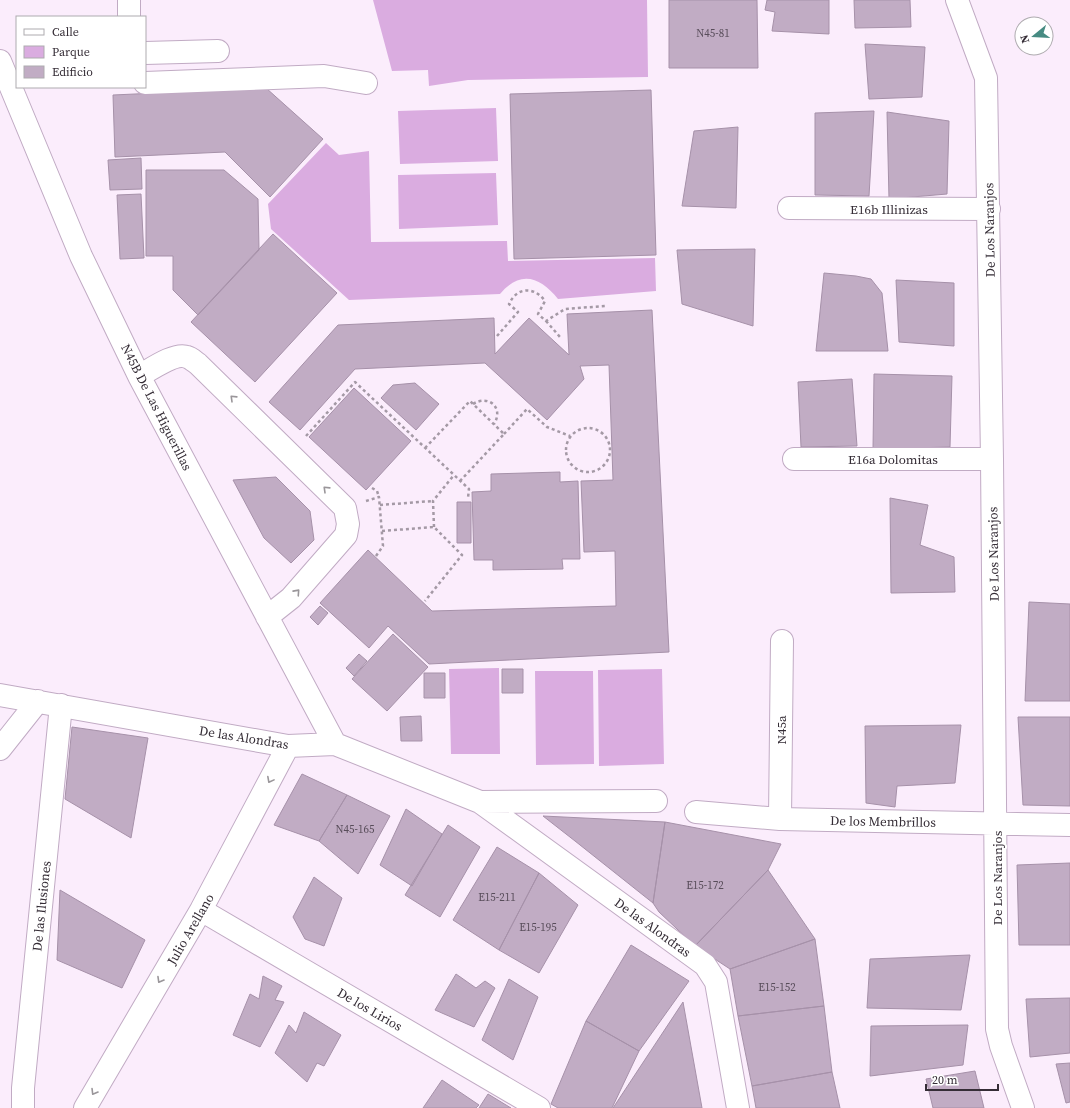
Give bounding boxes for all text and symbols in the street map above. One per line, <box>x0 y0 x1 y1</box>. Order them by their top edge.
legend <box>16 16 146 88</box>
north arrow <box>1014 16 1054 56</box>
text: Calle <box>52 24 79 40</box>
house number: N45-81 <box>696 26 730 41</box>
text: N <box>1017 33 1033 45</box>
text: Parque <box>52 44 90 60</box>
text: Edificio <box>52 64 93 80</box>
street label: De Los Naranjos <box>980 182 999 277</box>
street label: E16b Illinizas <box>850 201 928 218</box>
street label: N45B De Las Higuerillas <box>117 341 196 474</box>
one-way arrow <box>230 395 238 403</box>
street label: E16a Dolomitas <box>848 451 938 468</box>
one-way arrow <box>323 486 331 494</box>
street label: De Los Naranjos <box>984 506 1003 601</box>
one-way arrow <box>292 589 299 597</box>
street label: N45a <box>773 715 790 745</box>
street label: De las Alondras <box>198 722 290 753</box>
one-way arrow <box>267 776 275 784</box>
street label: De los Membrillos <box>830 812 936 831</box>
house number: N45-165 <box>335 822 375 837</box>
street label: De Los Naranjos <box>989 830 1006 925</box>
street label: De las Ilusiones <box>28 860 55 952</box>
house number: E15-172 <box>686 878 724 893</box>
house number: E15-211 <box>478 890 516 905</box>
street label: Julio Arellano <box>163 891 218 969</box>
street label: De las Alondras <box>611 894 695 961</box>
house number: E15-195 <box>519 920 557 935</box>
one-way arrow <box>158 976 165 983</box>
house number: E15-152 <box>758 980 796 995</box>
street label: De los Lirios <box>334 984 406 1035</box>
scale bar <box>926 1066 998 1092</box>
text: 20 m <box>932 1072 958 1088</box>
one-way arrow <box>92 1088 99 1095</box>

